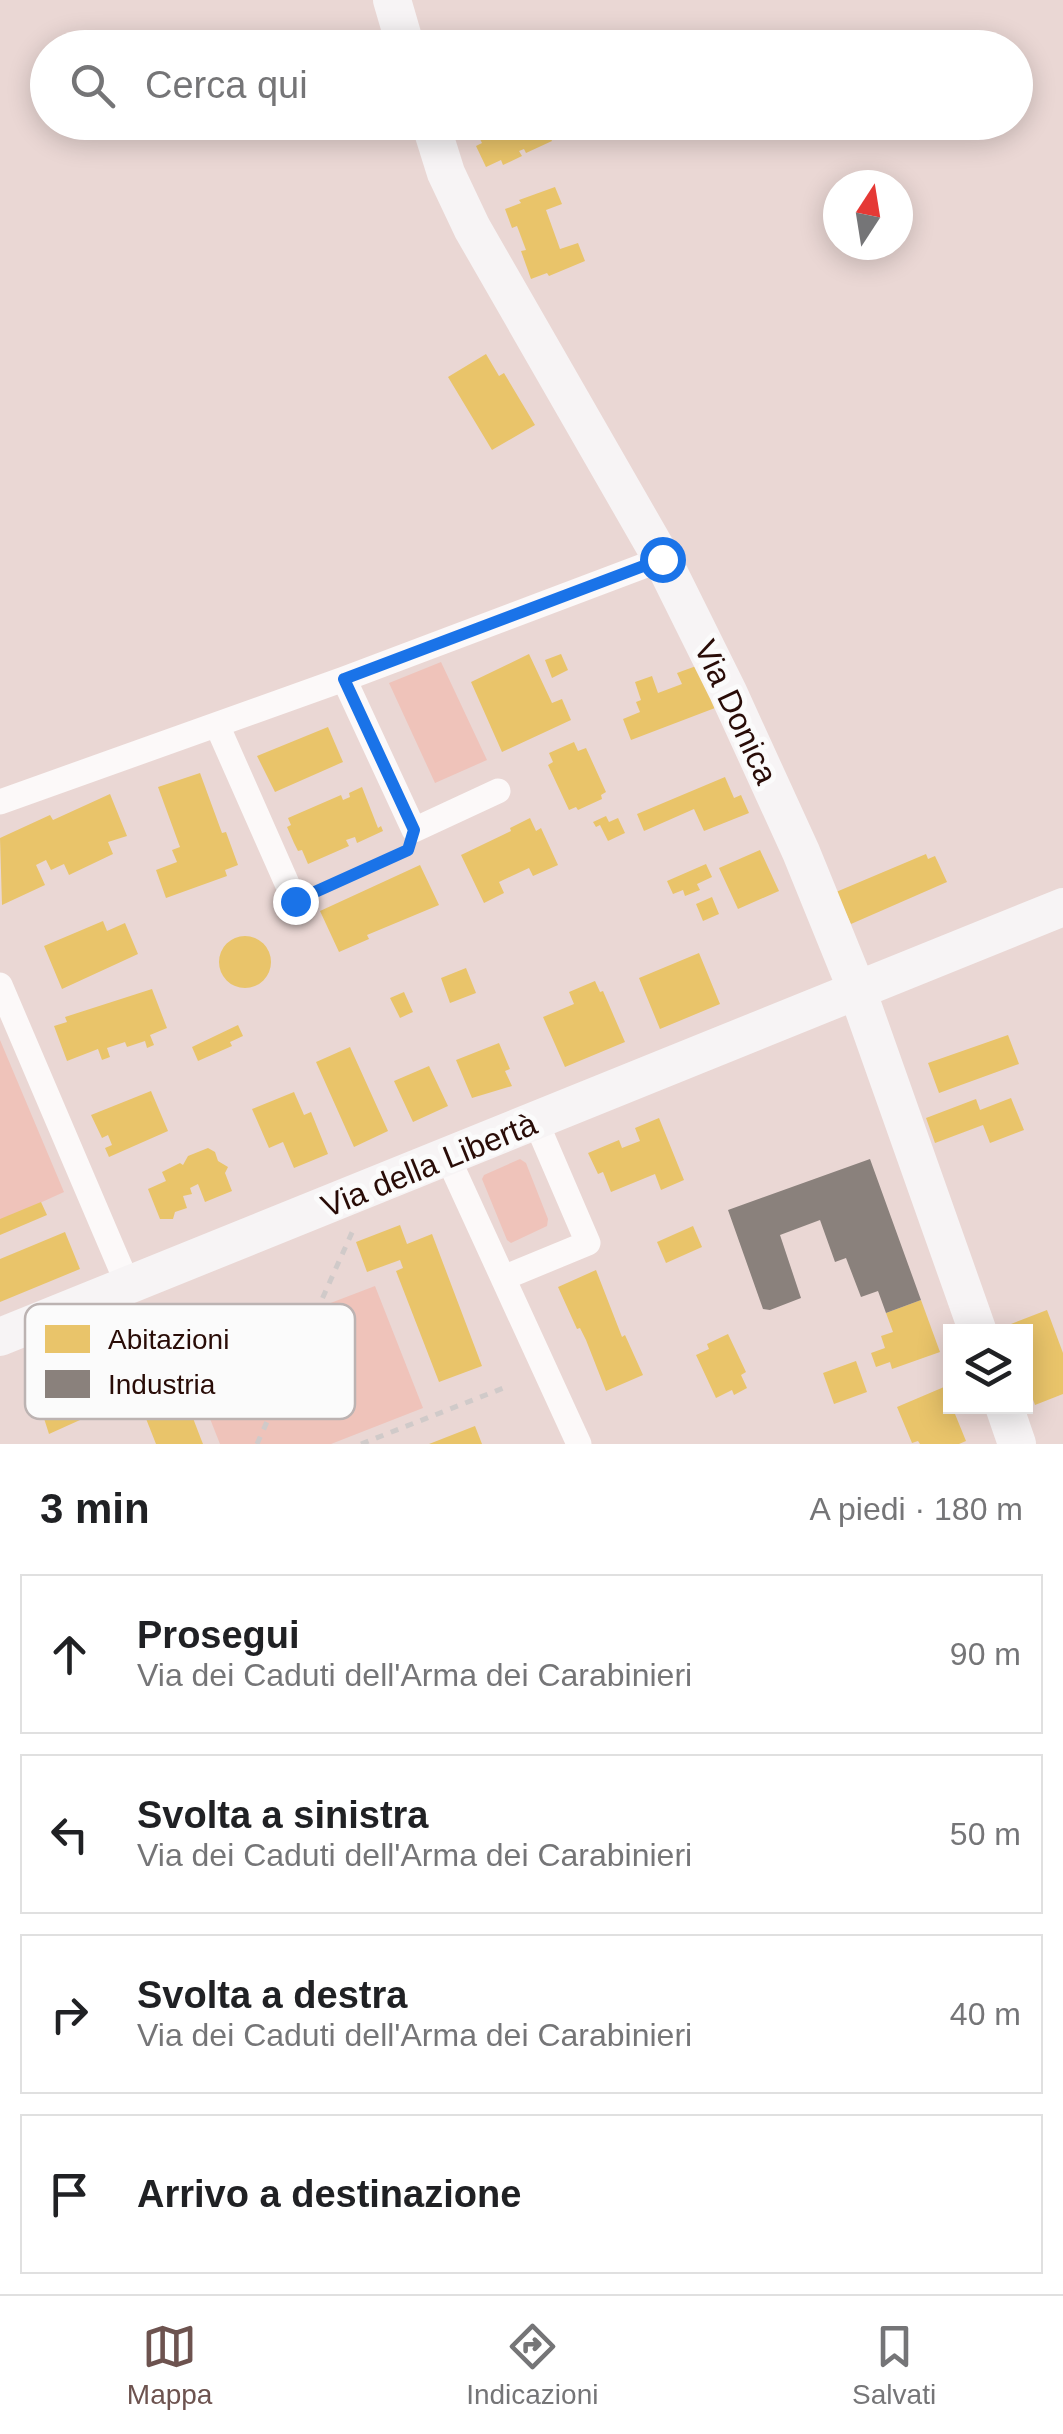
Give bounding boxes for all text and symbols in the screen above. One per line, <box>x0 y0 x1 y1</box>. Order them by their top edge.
search box <box>30 30 1033 140</box>
icon: search <box>65 58 120 113</box>
text: Cerca qui <box>145 64 308 106</box>
north arrow <box>823 170 913 260</box>
route start <box>640 537 686 583</box>
street label: Via Donica <box>687 635 785 790</box>
route end <box>273 879 319 925</box>
street label: Via della Libertà <box>316 1105 542 1225</box>
legend <box>25 1304 355 1419</box>
text: Abitazioni <box>108 1324 229 1355</box>
map controls <box>943 1324 1033 1414</box>
button: layers <box>943 1324 1033 1414</box>
text: Industria <box>108 1369 216 1400</box>
text: 3 min <box>40 1485 150 1532</box>
text: A piedi · 180 m <box>810 1491 1023 1527</box>
text: Prosegui <box>137 1614 300 1656</box>
icon: ahead <box>42 1627 97 1682</box>
text: 90 m <box>950 1636 1021 1672</box>
text: Via dei Caduti dell'Arma dei Carabinieri <box>137 1657 692 1693</box>
text: Svolta a sinistra <box>137 1794 428 1836</box>
icon: left <box>42 1807 97 1862</box>
text: 50 m <box>950 1816 1021 1852</box>
text: Via dei Caduti dell'Arma dei Carabinieri <box>137 1837 692 1873</box>
text: Svolta a destra <box>137 1974 407 2016</box>
icon: right <box>42 1987 97 2042</box>
text: 40 m <box>950 1996 1021 2032</box>
text: Via dei Caduti dell'Arma dei Carabinieri <box>137 2017 692 2053</box>
icon: arrive <box>42 2167 97 2222</box>
text: Arrivo a destinazione <box>137 2173 521 2215</box>
tab: Mappa <box>127 2319 212 2411</box>
tab: Indicazioni <box>466 2319 598 2411</box>
tab: Salvati <box>852 2319 936 2411</box>

